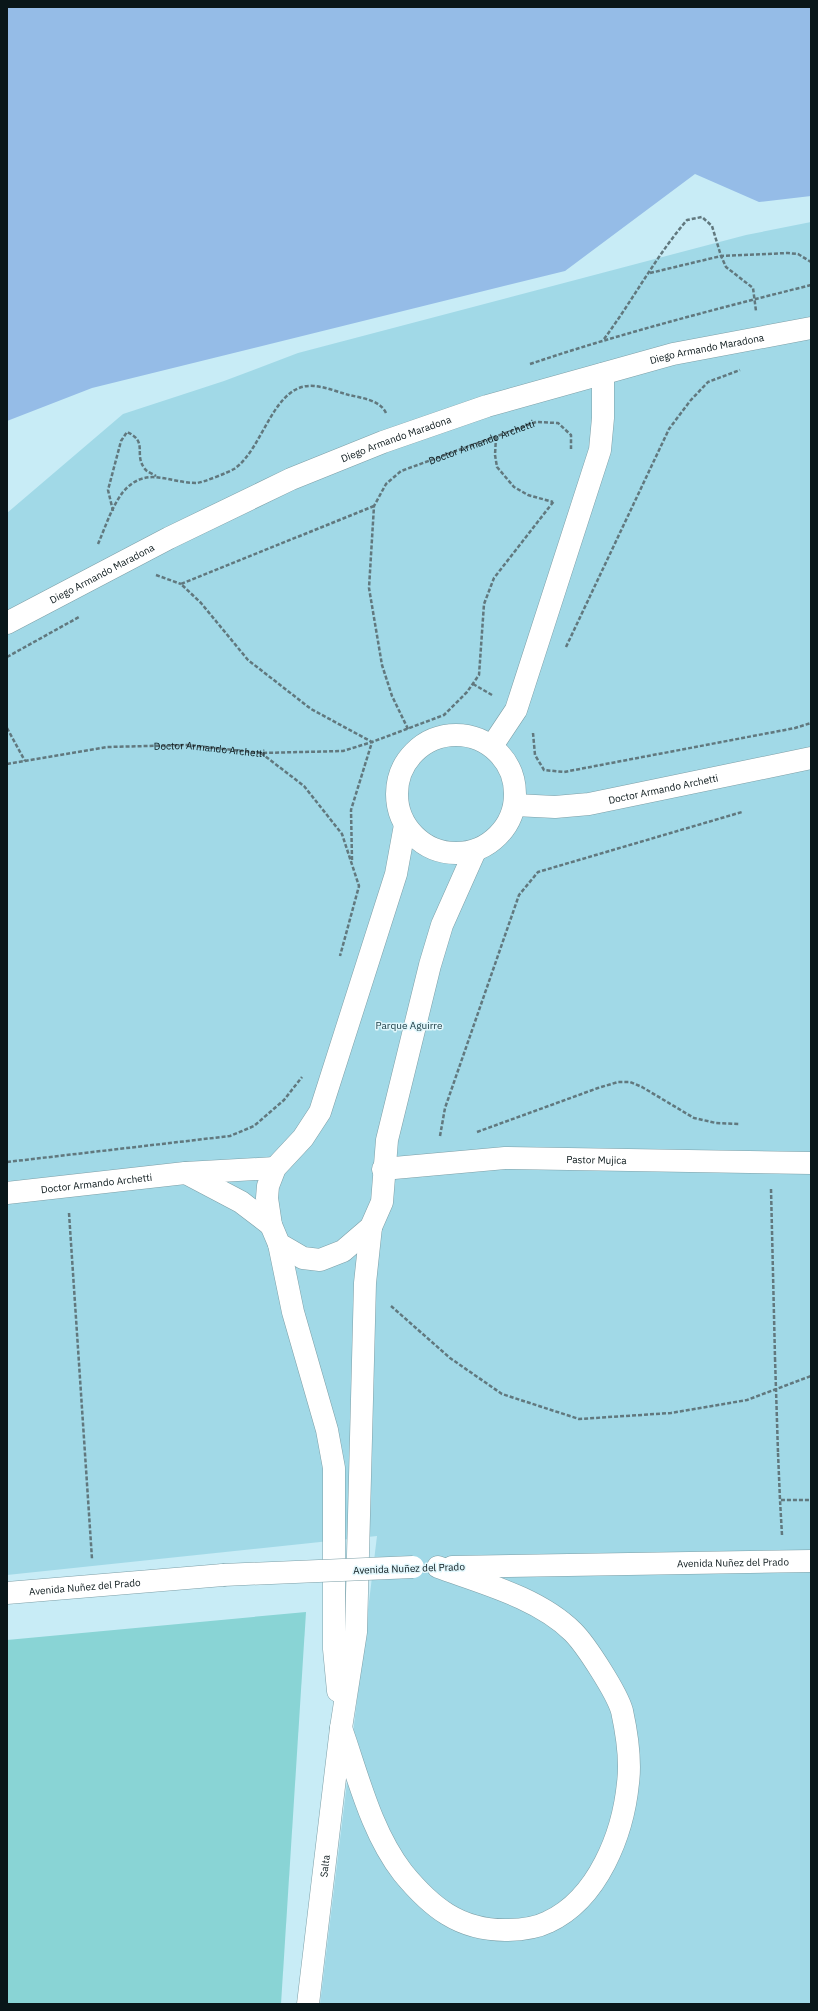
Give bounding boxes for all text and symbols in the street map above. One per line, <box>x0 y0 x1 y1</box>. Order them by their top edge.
street label: Diego Armando Maradona <box>648 331 766 367</box>
street label: Diego Armando Maradona <box>339 413 454 465</box>
street label: Doctor Armando Archetti <box>427 417 536 467</box>
street label: Diego Armando Maradona <box>47 541 157 607</box>
street label: Doctor Armando Archetti <box>153 739 265 760</box>
street label: Doctor Armando Archetti <box>607 771 719 807</box>
park label: Parque Aguirre <box>376 1019 443 1032</box>
street label: Pastor Mujica <box>566 1153 627 1167</box>
street label: Doctor Armando Archetti <box>40 1171 153 1196</box>
street label: Avenida Nuñez del Prado <box>677 1555 789 1570</box>
street label: Avenida Nuñez del Prado <box>353 1560 466 1577</box>
street label: Avenida Nuñez del Prado <box>28 1576 142 1598</box>
street label: Salta <box>317 1853 333 1878</box>

